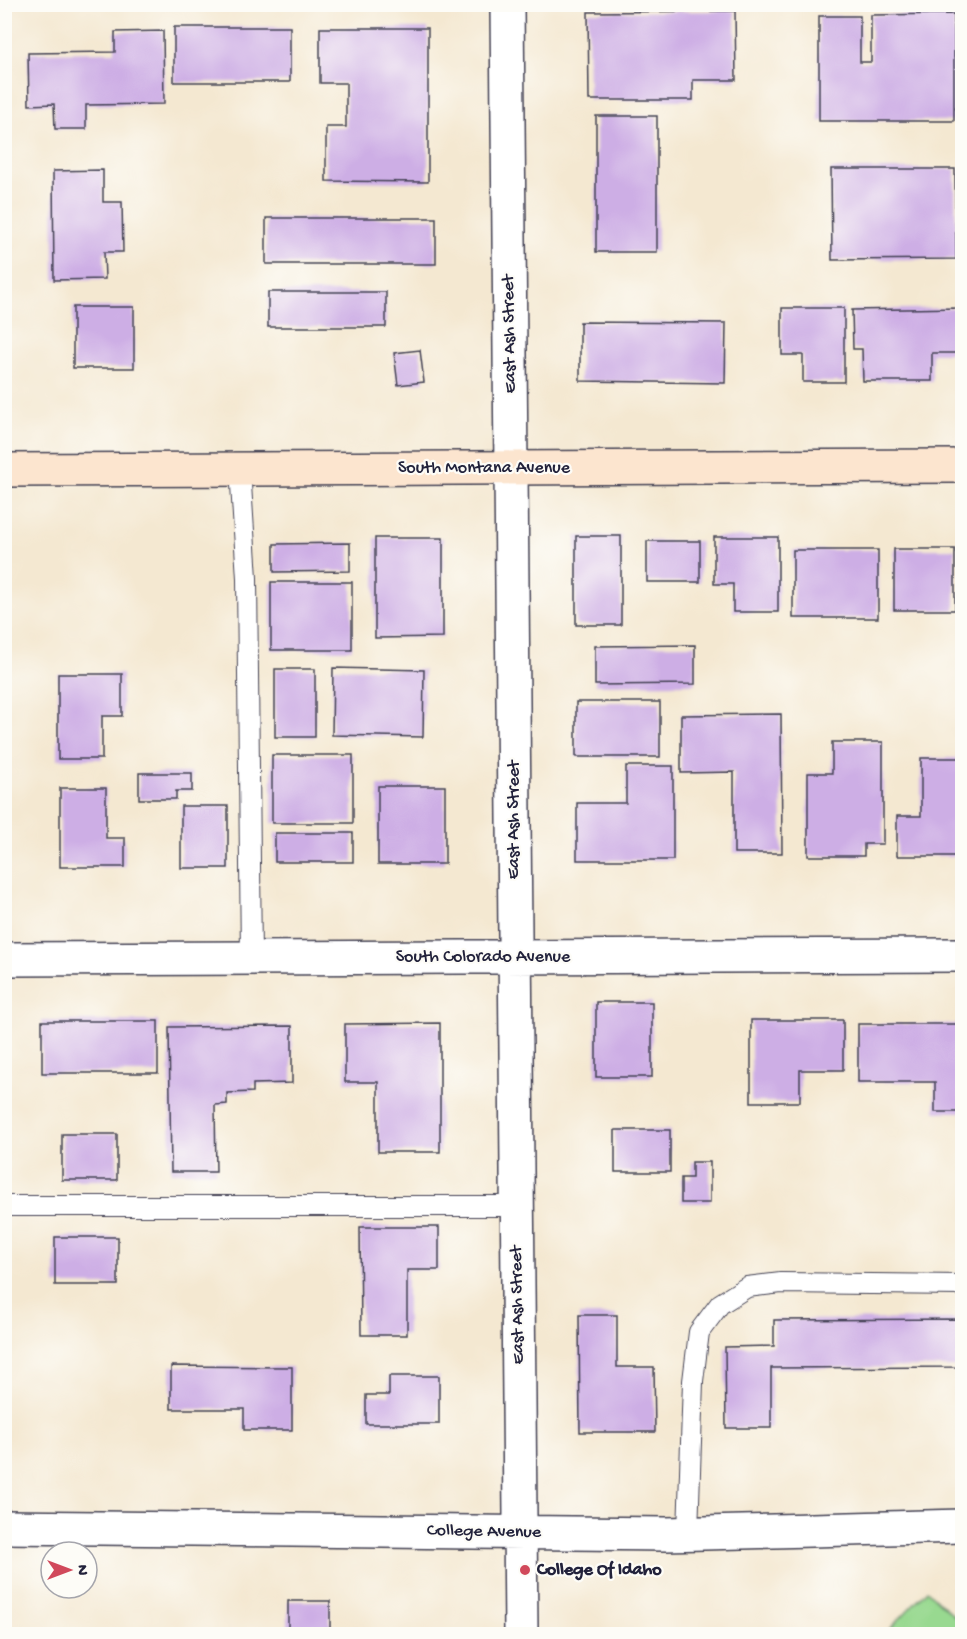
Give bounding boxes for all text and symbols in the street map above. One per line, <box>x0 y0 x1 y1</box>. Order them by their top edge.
street label: East Ash Street <box>498 273 522 393</box>
street label: South Montana Avenue <box>398 458 571 479</box>
street label: East Ash Street <box>504 759 525 879</box>
street label: South Colorado Avenue <box>396 947 571 968</box>
street label: East Ash Street <box>506 1244 530 1364</box>
street label: College Avenue <box>427 1521 542 1544</box>
north arrow <box>39 1540 99 1600</box>
place label: College Of Idaho <box>536 1560 662 1581</box>
marker: College Of Idaho <box>518 1563 532 1577</box>
text: N <box>71 1565 90 1576</box>

